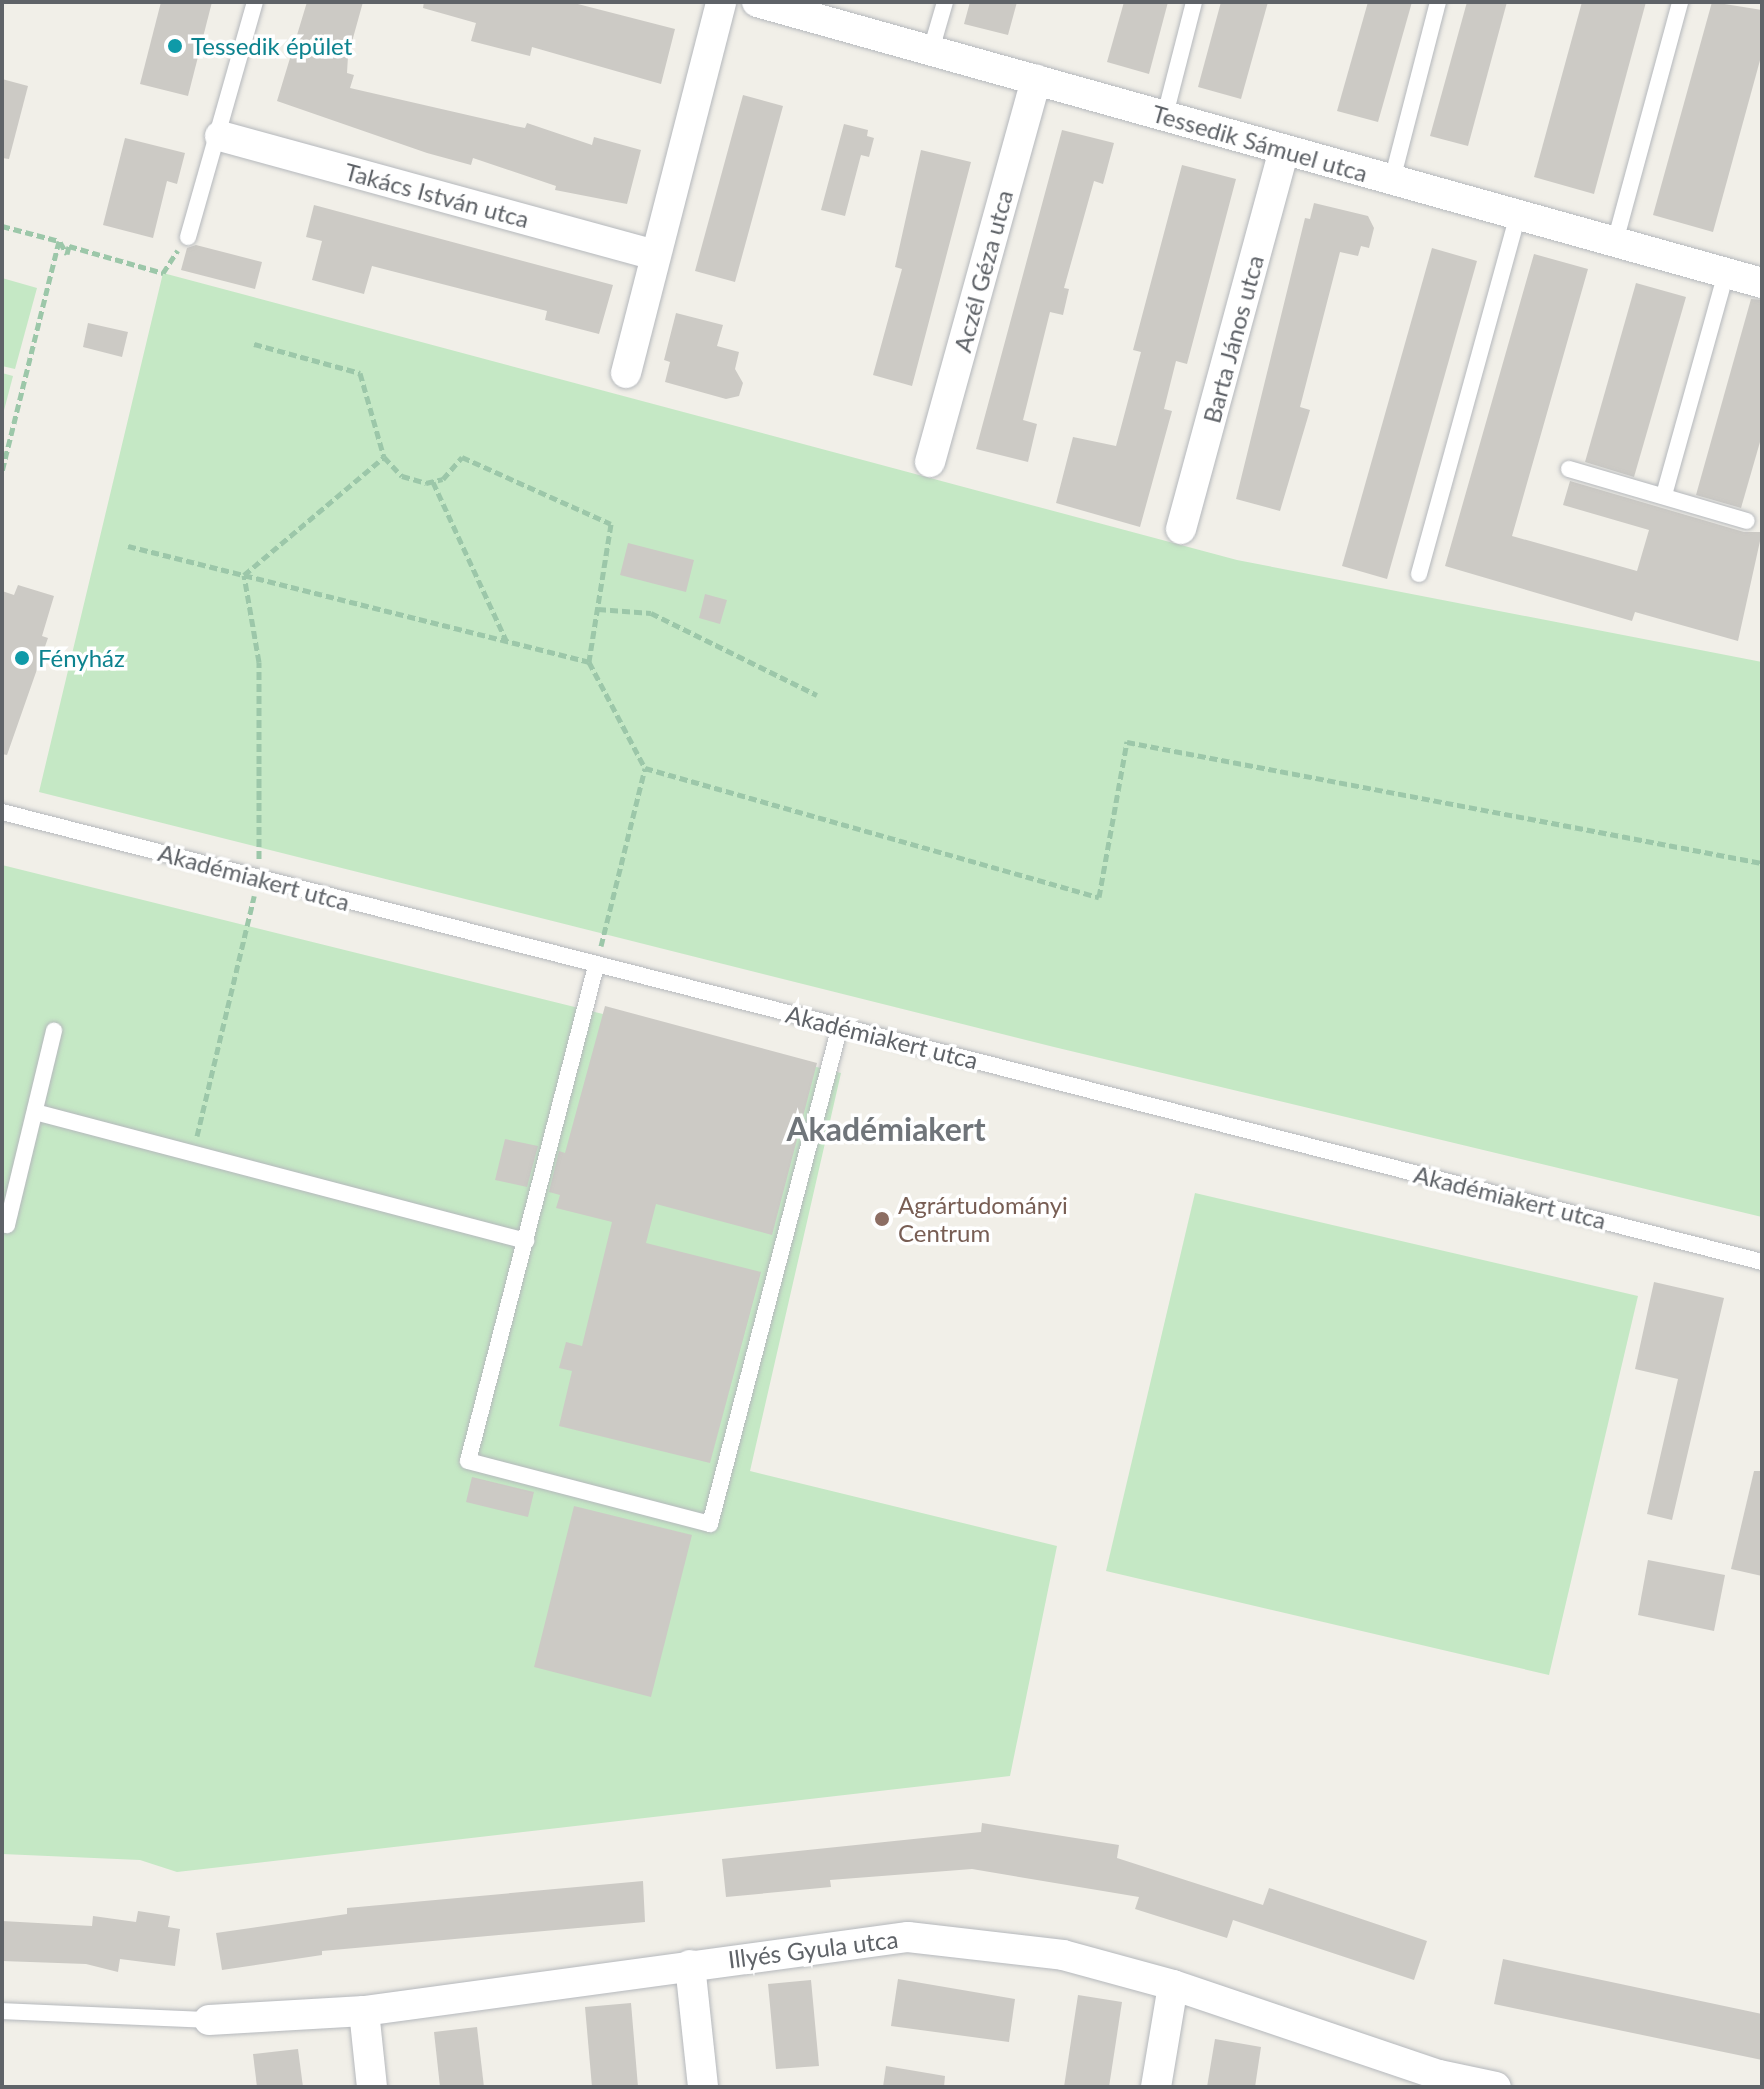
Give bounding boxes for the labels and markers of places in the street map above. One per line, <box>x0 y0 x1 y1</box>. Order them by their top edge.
place label: Tessedik épület <box>191 32 352 60</box>
marker: Tessedik épület <box>166 37 184 55</box>
place label: Fényház <box>38 644 125 672</box>
marker: Fényház <box>13 649 31 667</box>
place label: Agrártudományi Centrum <box>898 1191 1068 1247</box>
marker: Agrártudományi Centrum <box>873 1210 891 1228</box>

